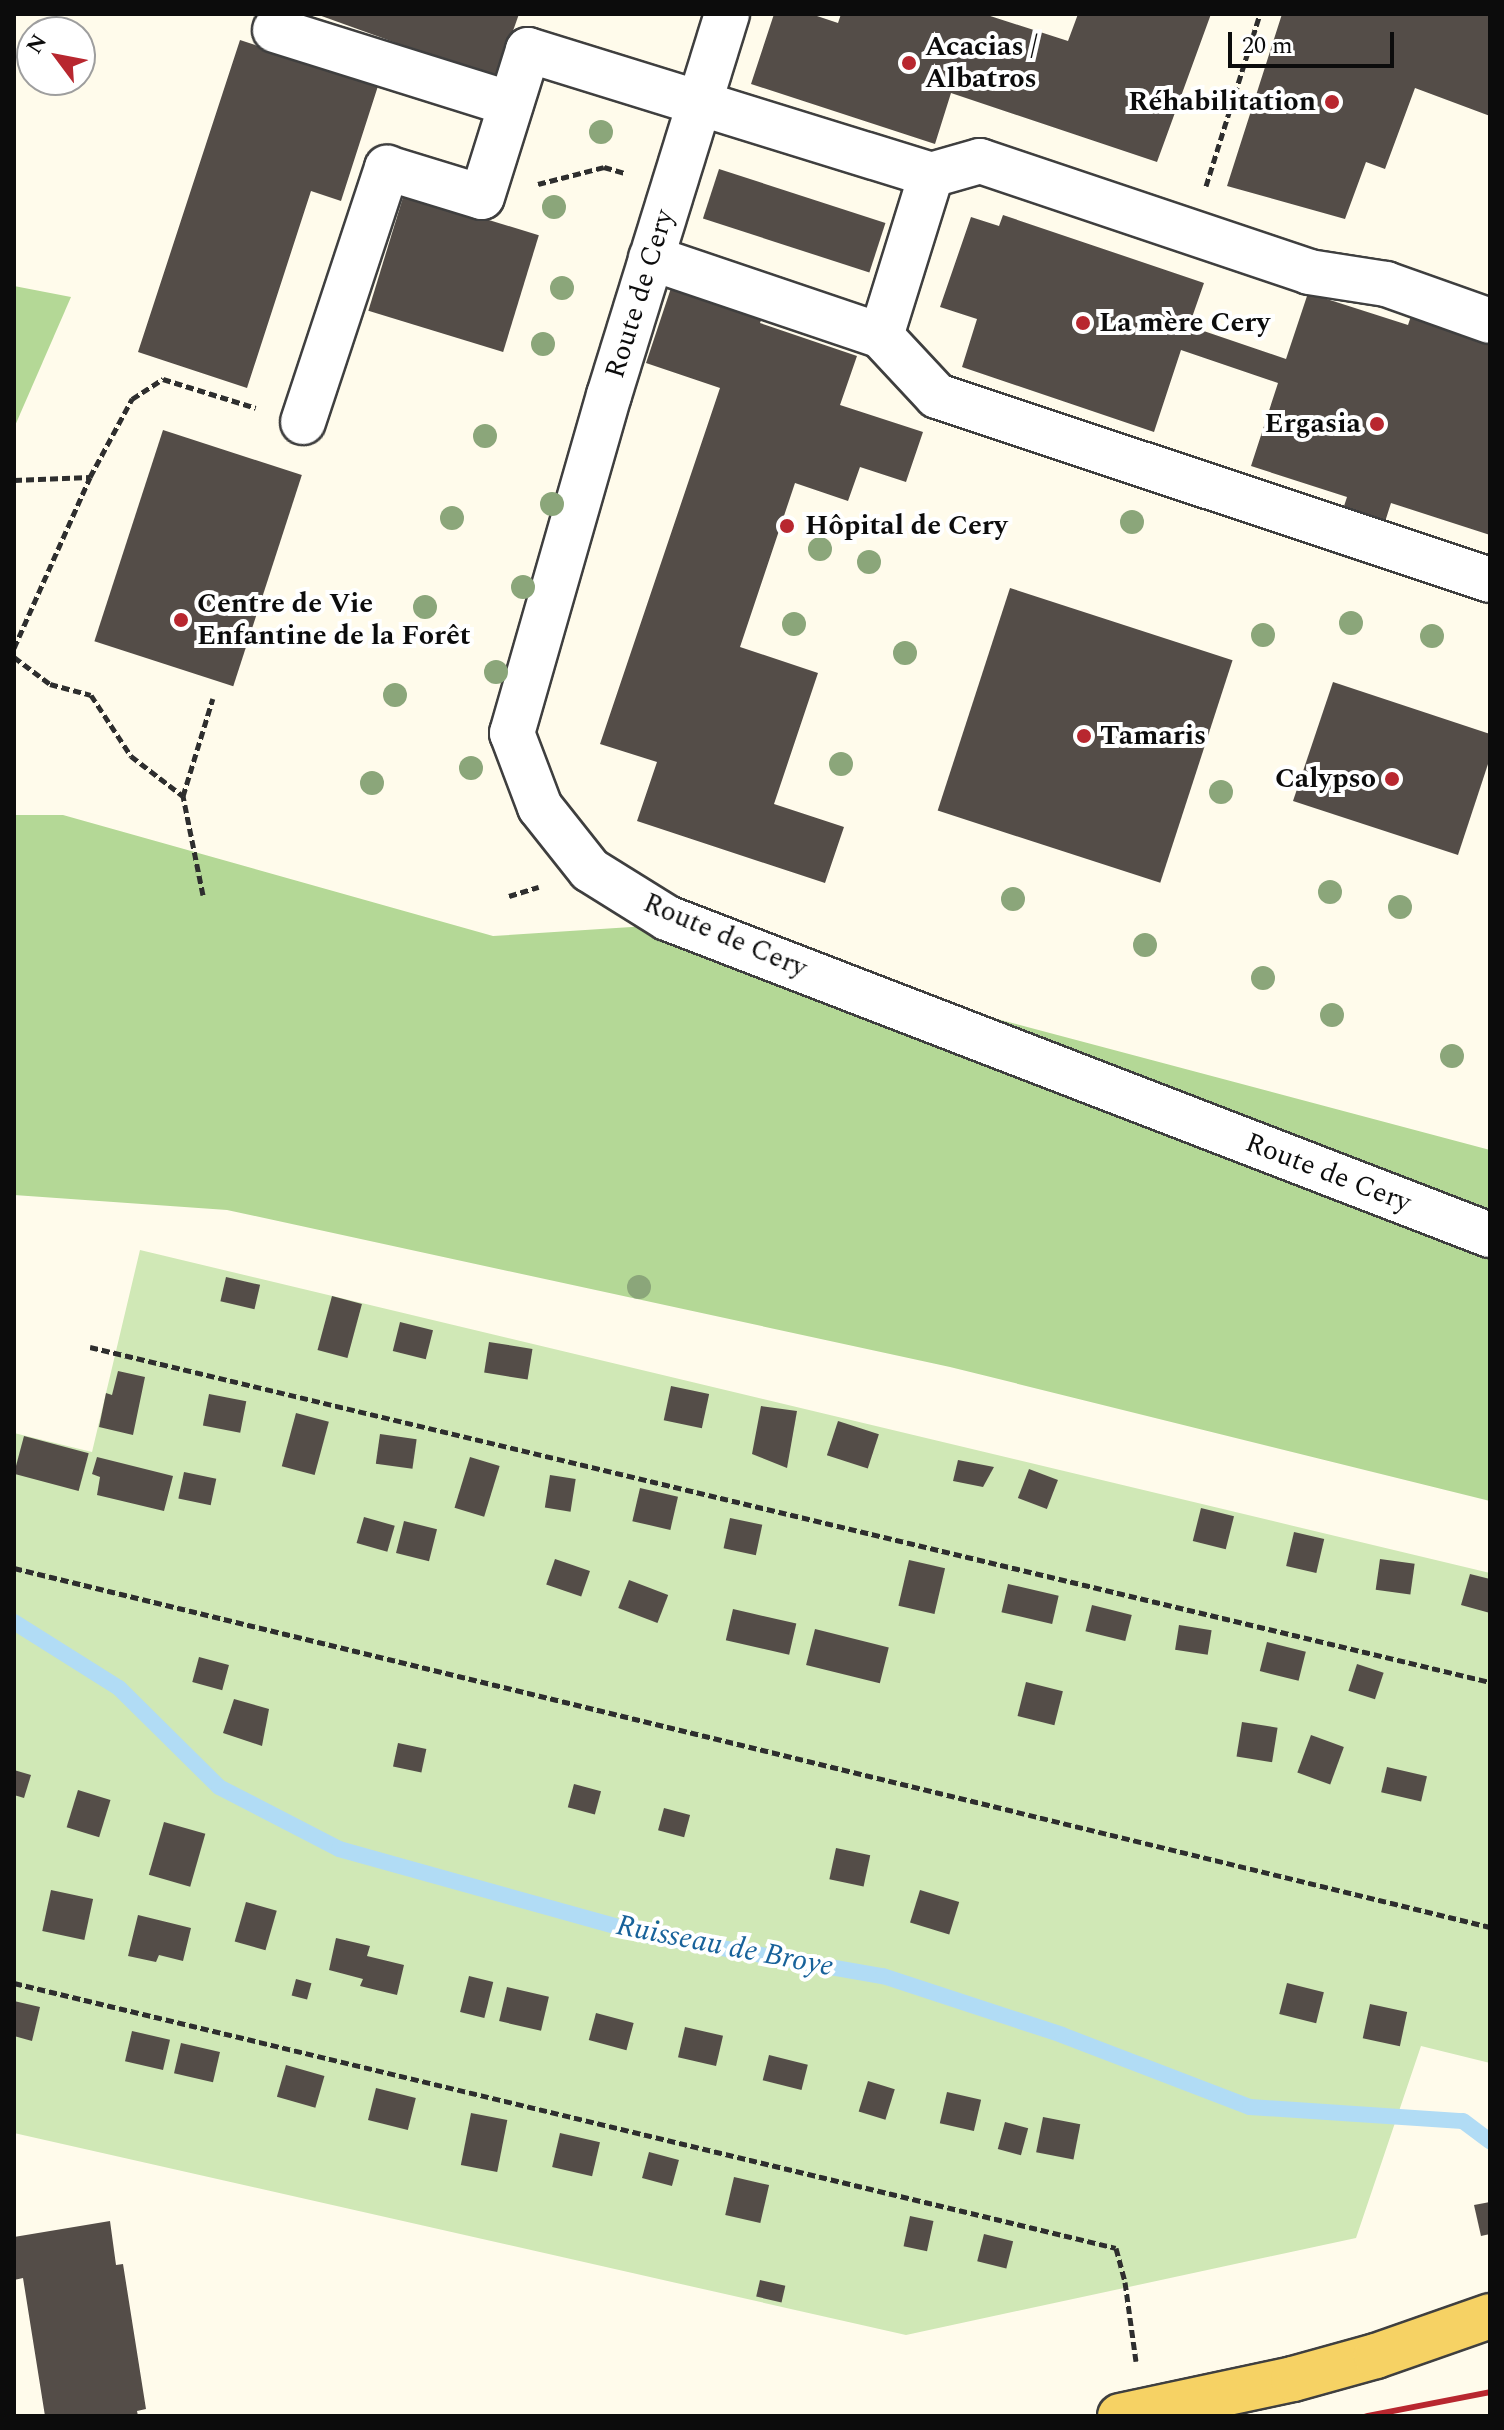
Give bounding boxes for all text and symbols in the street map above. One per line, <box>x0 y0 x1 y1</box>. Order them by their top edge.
north arrow <box>16 16 96 96</box>
scale bar <box>1232 16 1398 66</box>
text: N <box>18 28 56 60</box>
text: 20 m <box>1242 28 1293 64</box>
place label: Acacias / Albatros <box>925 30 1038 96</box>
marker: Acacias / Albatros <box>900 54 918 72</box>
place label: Réhabilitation <box>1128 85 1316 119</box>
marker: Réhabilitation <box>1323 93 1341 111</box>
street label: Route de Cery <box>598 206 682 382</box>
place label: La mère Cery <box>1099 306 1270 340</box>
marker: La mère Cery <box>1074 314 1092 332</box>
place label: Ergasia <box>1265 407 1361 441</box>
marker: Ergasia <box>1368 415 1386 433</box>
place label: Hôpital de Cery <box>805 509 1007 543</box>
marker: Hôpital de Cery <box>776 515 798 537</box>
place label: Centre de Vie Enfantine de la Forêt <box>197 587 471 653</box>
marker: Centre de Vie Enfantine de la Forêt <box>172 611 190 629</box>
place label: Tamaris <box>1100 719 1206 753</box>
marker: Tamaris <box>1075 727 1093 745</box>
place label: Calypso <box>1275 762 1376 796</box>
marker: Calypso <box>1383 770 1401 788</box>
street label: Route de Cery <box>638 886 812 986</box>
street label: Route de Cery <box>1241 1126 1415 1220</box>
water label: Ruisseau de Broye <box>613 1907 837 1985</box>

